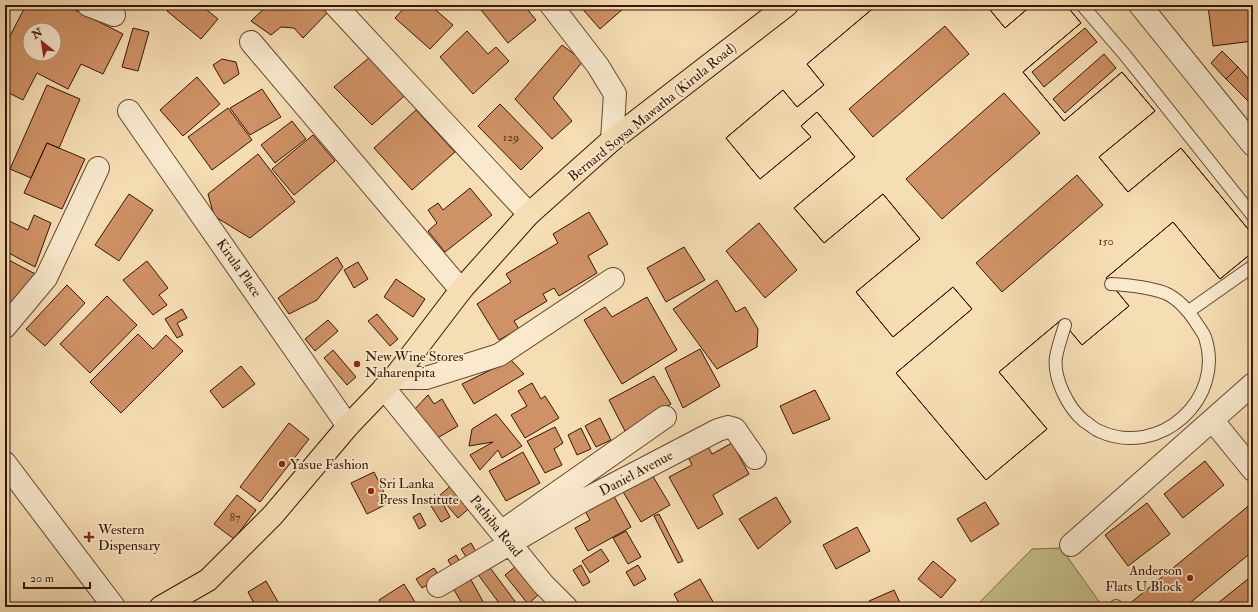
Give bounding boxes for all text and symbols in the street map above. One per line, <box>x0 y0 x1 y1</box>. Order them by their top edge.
north arrow <box>22 22 62 62</box>
text: N <box>29 25 46 42</box>
street label: Bernard Soysa Mawatha (Kirula Road) <box>564 39 740 186</box>
house number: 129 <box>503 130 519 145</box>
house number: 150 <box>1098 234 1114 249</box>
street label: Kirula Place <box>213 236 265 301</box>
place label: New Wine Stores Naharenpita <box>365 348 464 382</box>
marker: New Wine Stores Naharenpita <box>352 359 362 369</box>
street label: Daniel Avenue <box>596 446 676 500</box>
place label: Yasue Fashion <box>290 456 369 473</box>
marker: Yasue Fashion <box>277 459 287 469</box>
place label: Sri Lanka Press Institute <box>379 475 459 508</box>
marker: Sri Lanka Press Institute <box>366 486 376 496</box>
street label: Pathiba Road <box>466 492 526 560</box>
house number: 87 <box>229 510 241 525</box>
place label: Western Dispensary <box>97 521 161 555</box>
marker: Western Dispensary <box>83 531 95 543</box>
place label: Anderson Flats U Block <box>1105 562 1182 595</box>
scale bar <box>24 564 90 590</box>
text: 20 m <box>30 571 55 586</box>
marker: Anderson Flats U Block <box>1185 573 1195 583</box>

